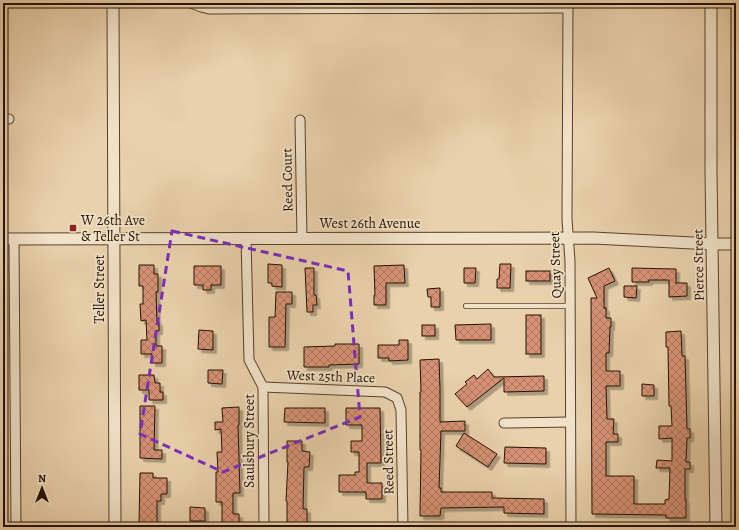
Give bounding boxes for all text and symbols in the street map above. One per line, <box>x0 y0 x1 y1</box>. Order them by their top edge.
street label: Reed Court <box>277 147 298 212</box>
place label: W 26th Ave & Teller St <box>80 211 145 246</box>
street label: West 26th Avenue <box>319 214 420 233</box>
marker: W 26th Ave & Teller St <box>68 223 78 233</box>
street label: Pierce Street <box>688 228 709 301</box>
street label: Quay Street <box>545 231 566 299</box>
street label: Teller Street <box>90 254 109 323</box>
street label: West 25th Place <box>285 365 376 388</box>
street label: Saulsbury Street <box>240 394 259 488</box>
street label: Reed Street <box>378 429 399 495</box>
north arrow <box>22 468 62 508</box>
text: N <box>38 471 46 486</box>

